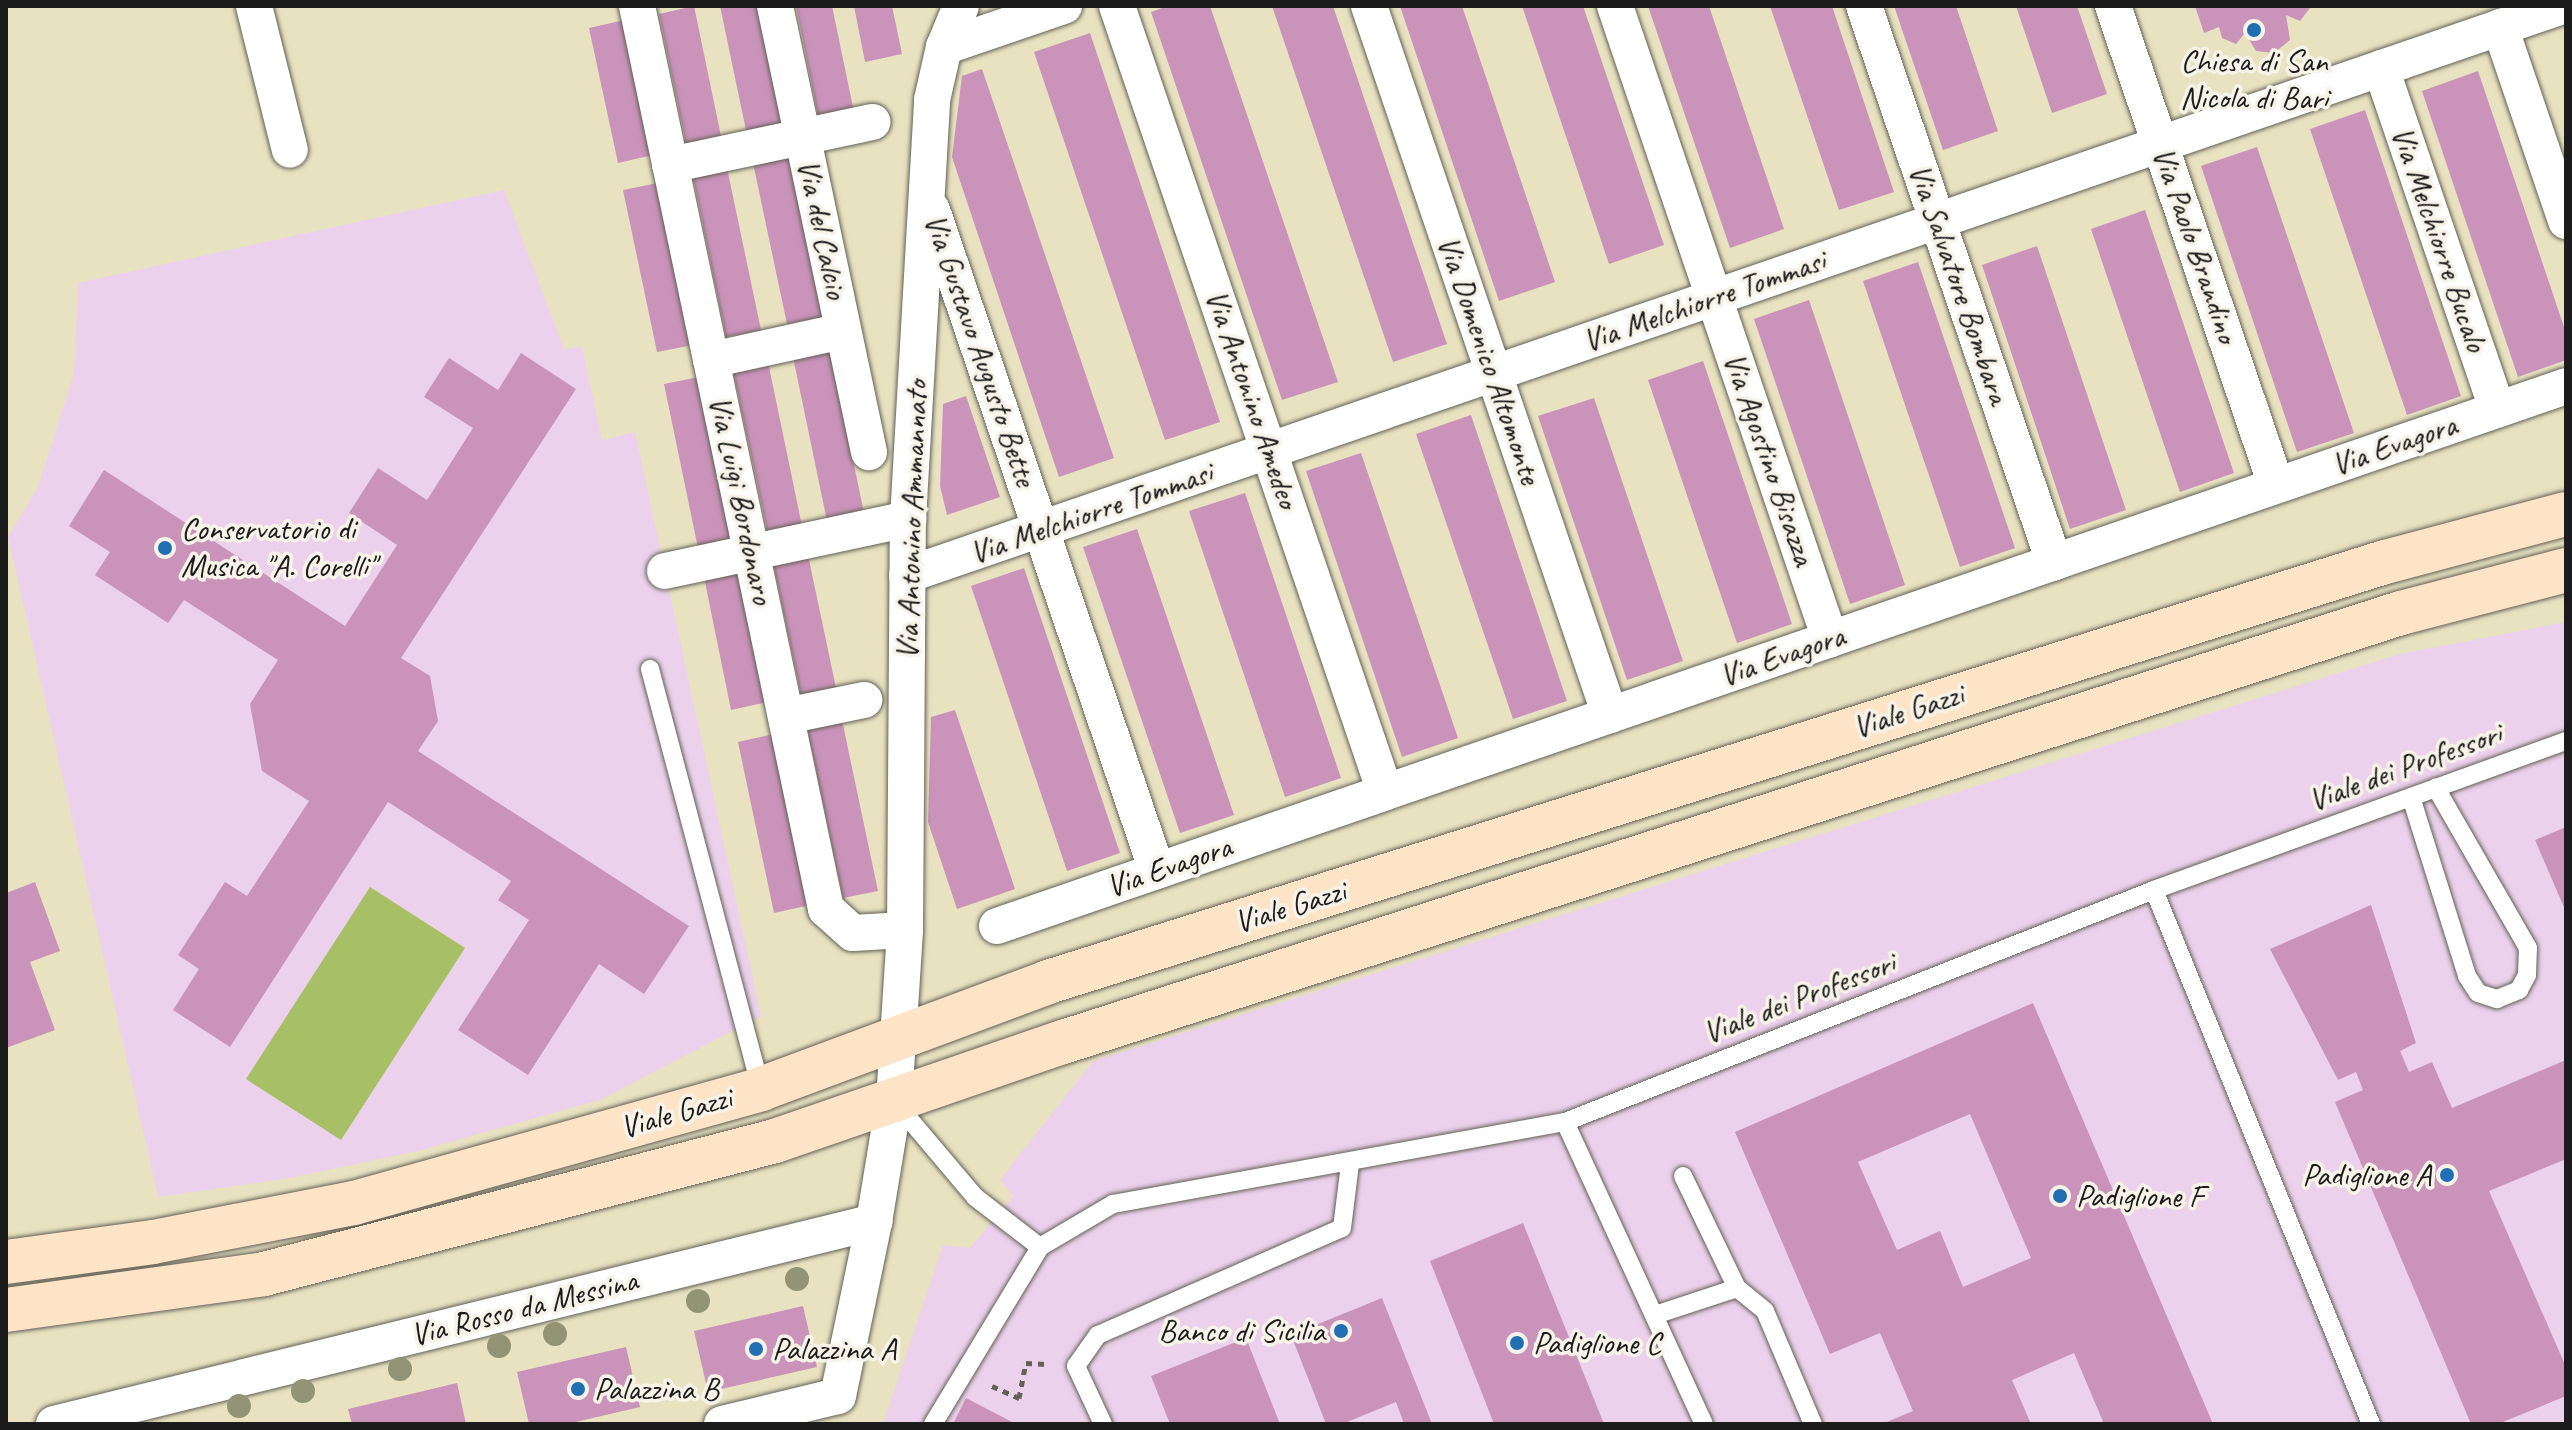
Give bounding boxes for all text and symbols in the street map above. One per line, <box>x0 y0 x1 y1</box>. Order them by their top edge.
marker: Chiesa di San Nicola di Bari <box>2245 21 2263 39</box>
place label: Chiesa di San Nicola di Bari <box>2179 43 2329 118</box>
street label: Via Melchiorre Bucalo <box>2383 122 2495 356</box>
street label: Via Paolo Brandino <box>2143 141 2247 349</box>
street label: Via del Calcio <box>789 156 855 302</box>
street label: Via Salvatore Bombara <box>1900 160 2018 408</box>
street label: Via Gustavo Augusto Bette <box>916 210 1044 490</box>
street label: Via Domenico Altomonte <box>1429 231 1549 489</box>
street label: Via Melchiorre Tommasi <box>1577 241 1831 361</box>
street label: Via Antonino Amedeo <box>1197 286 1307 512</box>
street label: Via Agostino Bisazza <box>1715 348 1823 570</box>
street label: Via Antonino Ammannato <box>888 380 936 660</box>
street label: Via Luigi Bordonaro <box>700 393 782 607</box>
street label: Via Evagora <box>2326 406 2462 484</box>
street label: Via Melchiorre Tommasi <box>964 453 1218 573</box>
place label: Conservatorio di Musica "A. Corelli" <box>181 511 375 586</box>
marker: Conservatorio di Musica "A. Corelli" <box>156 539 174 557</box>
street label: Via Evagora <box>1714 617 1850 695</box>
street label: Viale Gazzi <box>1848 675 1968 747</box>
street label: Viale dei Professori <box>2303 714 2507 820</box>
street label: Via Evagora <box>1101 828 1237 906</box>
street label: Viale Gazzi <box>1230 872 1350 942</box>
street label: Viale dei Professori <box>1697 944 1901 1052</box>
street label: Viale Gazzi <box>616 1079 736 1147</box>
place label: Padiglione A <box>2302 1156 2431 1194</box>
marker: Padiglione A <box>2438 1166 2456 1184</box>
place label: Padiglione F <box>2076 1177 2203 1215</box>
marker: Padiglione F <box>2051 1187 2069 1205</box>
street label: Via Rosso da Messina <box>406 1261 642 1355</box>
place label: Banco di Sicilia <box>1159 1312 1325 1350</box>
marker: Banco di Sicilia <box>1332 1322 1350 1340</box>
place label: Padiglione C <box>1533 1324 1661 1362</box>
place label: Palazzina A <box>772 1330 896 1368</box>
marker: Padiglione C <box>1508 1334 1526 1352</box>
marker: Palazzina A <box>747 1340 765 1358</box>
place label: Palazzina B <box>594 1370 719 1408</box>
marker: Palazzina B <box>569 1380 587 1398</box>

